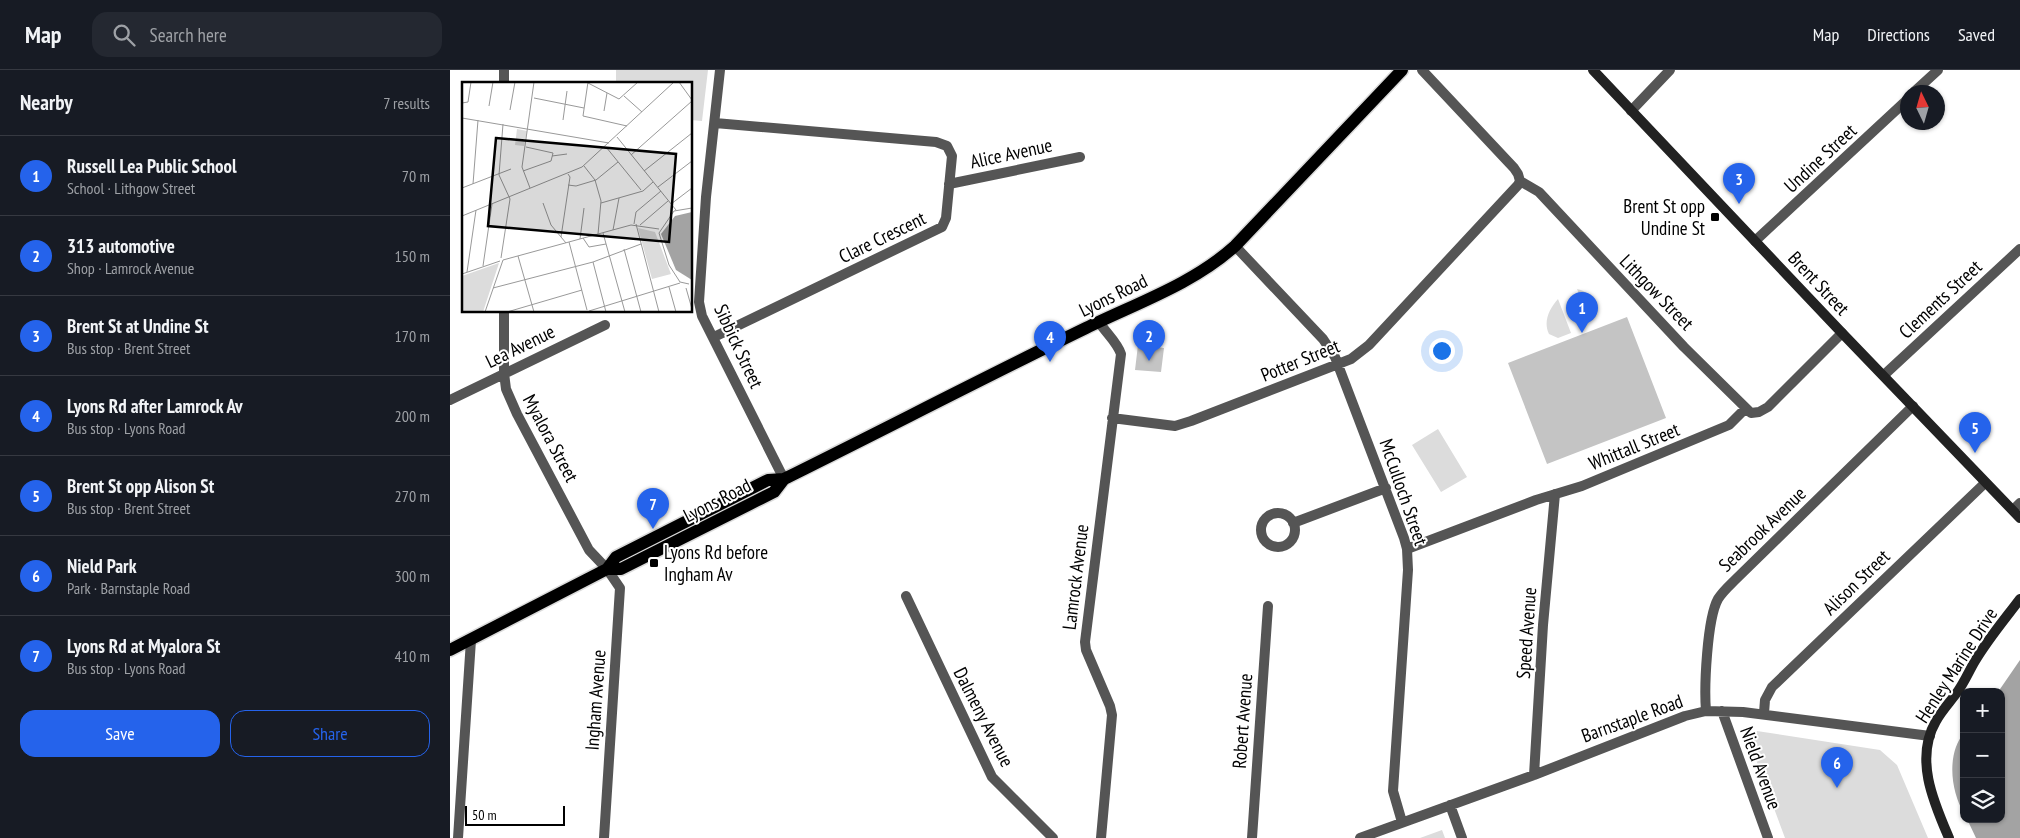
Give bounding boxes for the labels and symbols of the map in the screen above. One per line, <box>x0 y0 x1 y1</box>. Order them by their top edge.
inset map <box>462 82 692 312</box>
north arrow <box>1900 85 1945 130</box>
street label: Undine Street <box>1779 118 1862 198</box>
street label: Alice Avenue <box>968 133 1054 173</box>
pin: 3 <box>1723 163 1755 204</box>
place label: Brent St opp Undine St <box>1623 194 1706 240</box>
street label: Clare Crescent <box>835 205 930 268</box>
marker: Brent St opp Undine St <box>1709 211 1721 223</box>
street label: Brent Street <box>1783 246 1855 321</box>
street label: Lithgow Street <box>1615 249 1700 335</box>
street label: Clements Street <box>1894 254 1987 343</box>
street label: Lyons Road <box>1075 268 1151 322</box>
pin: 1 <box>1566 292 1598 333</box>
street label: Sibbick Street <box>709 300 769 393</box>
street label: Lea Avenue <box>481 319 559 373</box>
pin: 2 <box>1133 320 1165 361</box>
pin: 4 <box>1034 321 1066 362</box>
street label: Potter Street <box>1257 333 1344 387</box>
your location <box>1429 338 1455 364</box>
street label: Myalora Street <box>518 390 584 487</box>
pin: 5 <box>1959 412 1991 453</box>
street label: Whittall Street <box>1585 417 1683 475</box>
street label: McCulloch Street <box>1375 436 1434 549</box>
street label: Lyons Road <box>679 473 755 527</box>
street label: Seabrook Avenue <box>1713 481 1811 577</box>
pin: 7 <box>637 488 669 529</box>
street label: Lamrock Avenue <box>1057 523 1093 631</box>
place label: Lyons Rd before Ingham Av <box>664 540 768 586</box>
street label: Alison Street <box>1817 544 1895 620</box>
marker: Lyons Rd before Ingham Av <box>648 557 660 569</box>
street label: Speed Avenue <box>1511 586 1541 680</box>
street label: Henley Marine Drive <box>1910 603 2002 727</box>
street label: Ingham Avenue <box>580 649 610 751</box>
street label: Dalmeny Avenue <box>949 663 1019 771</box>
street label: Robert Avenue <box>1227 673 1257 769</box>
street label: Barnstaple Road <box>1578 689 1686 747</box>
street label: Nield Avenue <box>1735 723 1787 813</box>
pin: 6 <box>1821 747 1853 788</box>
scale bar <box>465 803 565 826</box>

